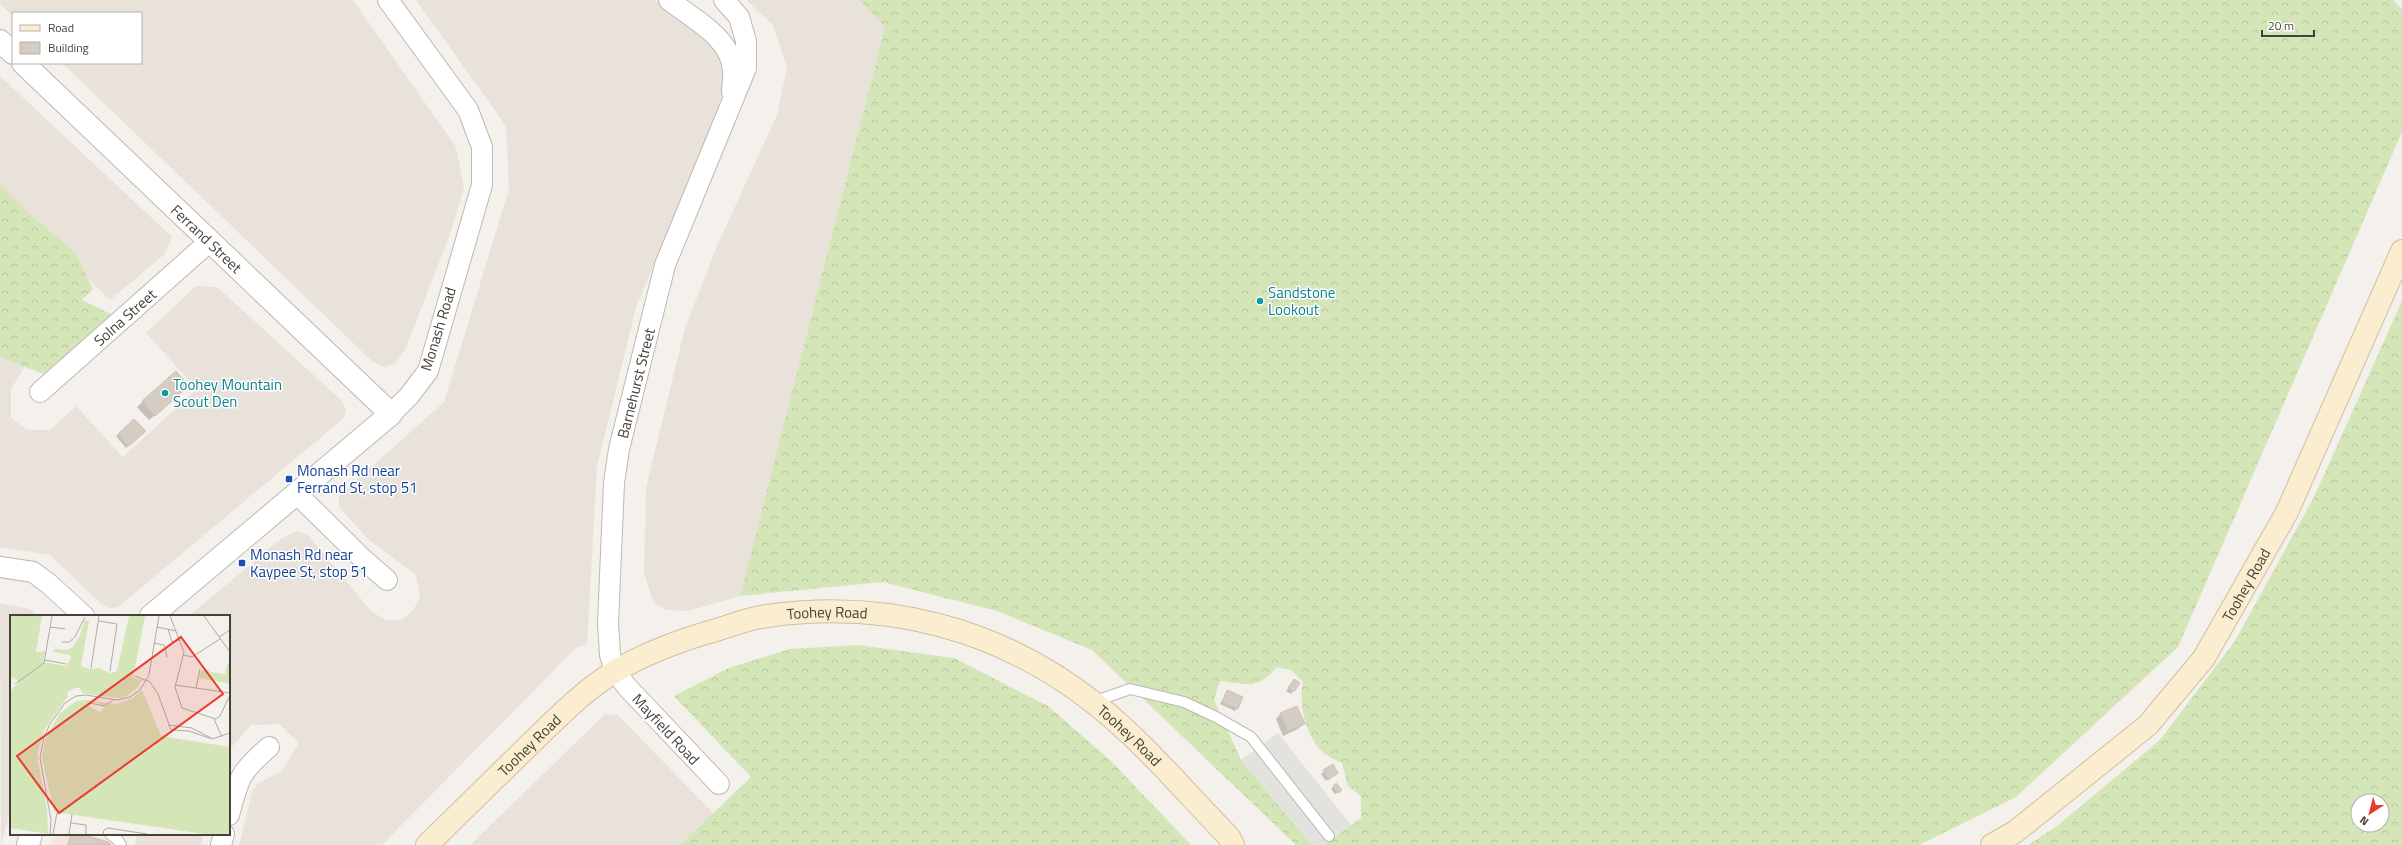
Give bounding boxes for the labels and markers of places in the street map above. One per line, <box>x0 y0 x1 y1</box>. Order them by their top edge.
place label: Sandstone Lookout <box>1268 281 1335 321</box>
marker: Sandstone Lookout <box>1255 296 1265 306</box>
place label: Toohey Mountain Scout Den <box>173 373 282 413</box>
marker: Toohey Mountain Scout Den <box>160 388 170 398</box>
place label: Monash Rd near Ferrand St, stop 51 <box>297 459 417 499</box>
marker: Monash Rd near Ferrand St, stop 51 <box>284 474 294 484</box>
place label: Monash Rd near Kaypee St, stop 51 <box>250 543 368 583</box>
marker: Monash Rd near Kaypee St, stop 51 <box>237 558 247 568</box>

